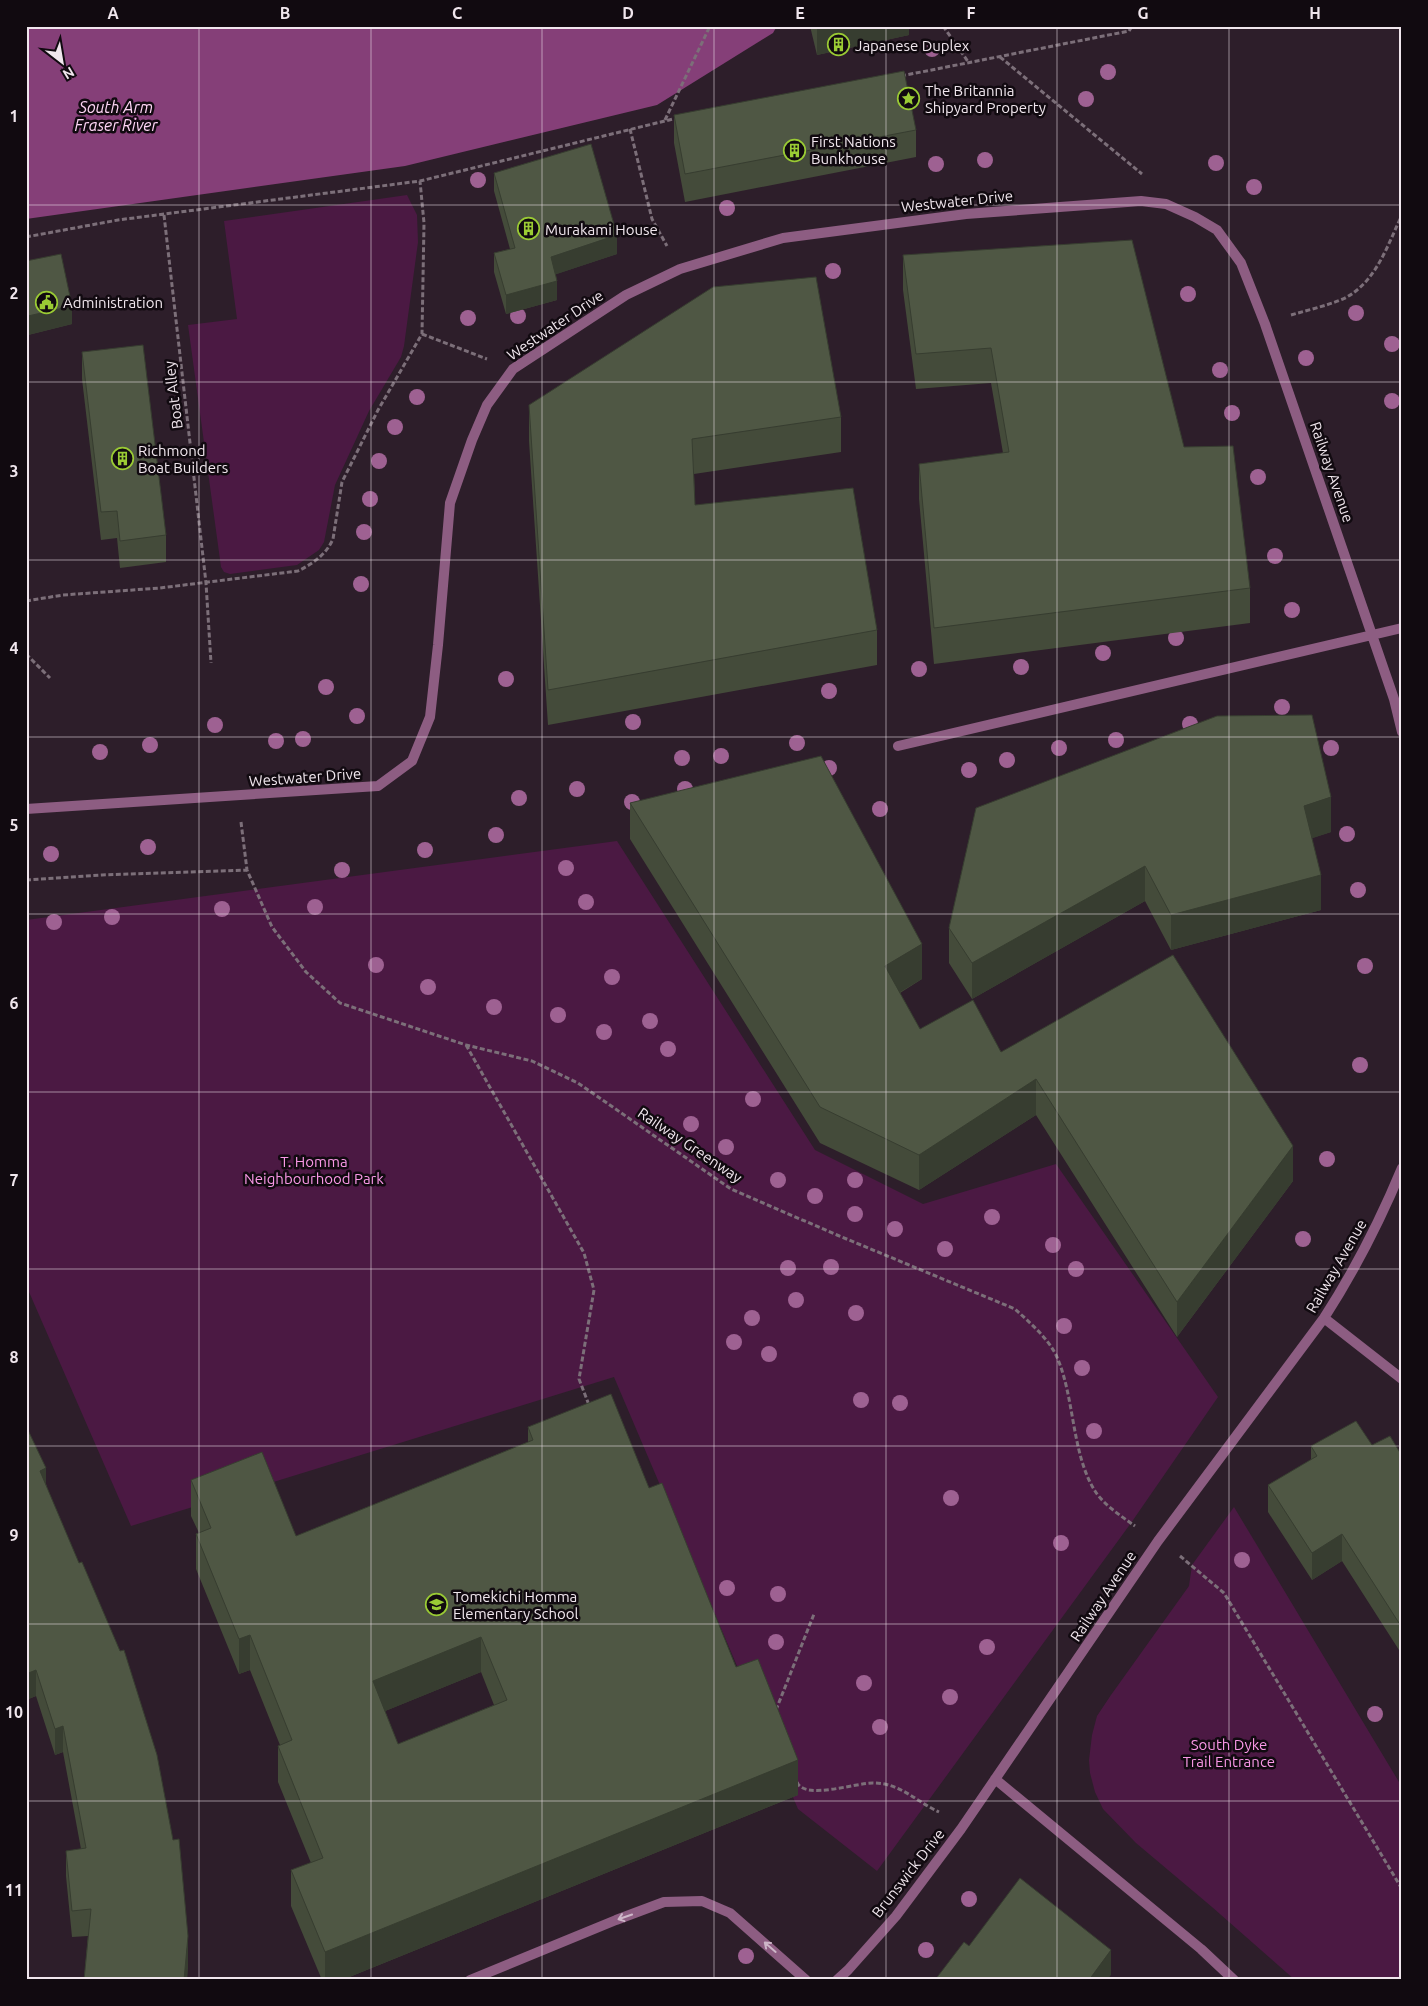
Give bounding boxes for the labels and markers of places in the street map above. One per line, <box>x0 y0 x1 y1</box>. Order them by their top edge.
building icon: Japanese Duplex <box>827 33 851 57</box>
place label: Japanese Duplex <box>855 37 970 54</box>
place label: The Britannia Shipyard Property <box>925 82 1046 116</box>
place icon: The Britannia Shipyard Property <box>897 87 921 111</box>
place label: First Nations Bunkhouse <box>811 133 896 167</box>
building icon: First Nations Bunkhouse <box>783 138 807 162</box>
building icon: Murakami House <box>517 217 541 241</box>
place label: Murakami House <box>545 221 658 238</box>
public building icon: Administration <box>35 290 59 314</box>
place label: Administration <box>63 294 163 311</box>
place label: Richmond Boat Builders <box>138 442 228 476</box>
building icon: Richmond Boat Builders <box>110 447 134 471</box>
place label: Tomekichi Homma Elementary School <box>453 1588 579 1622</box>
school or university icon: Tomekichi Homma Elementary School <box>425 1593 449 1617</box>

